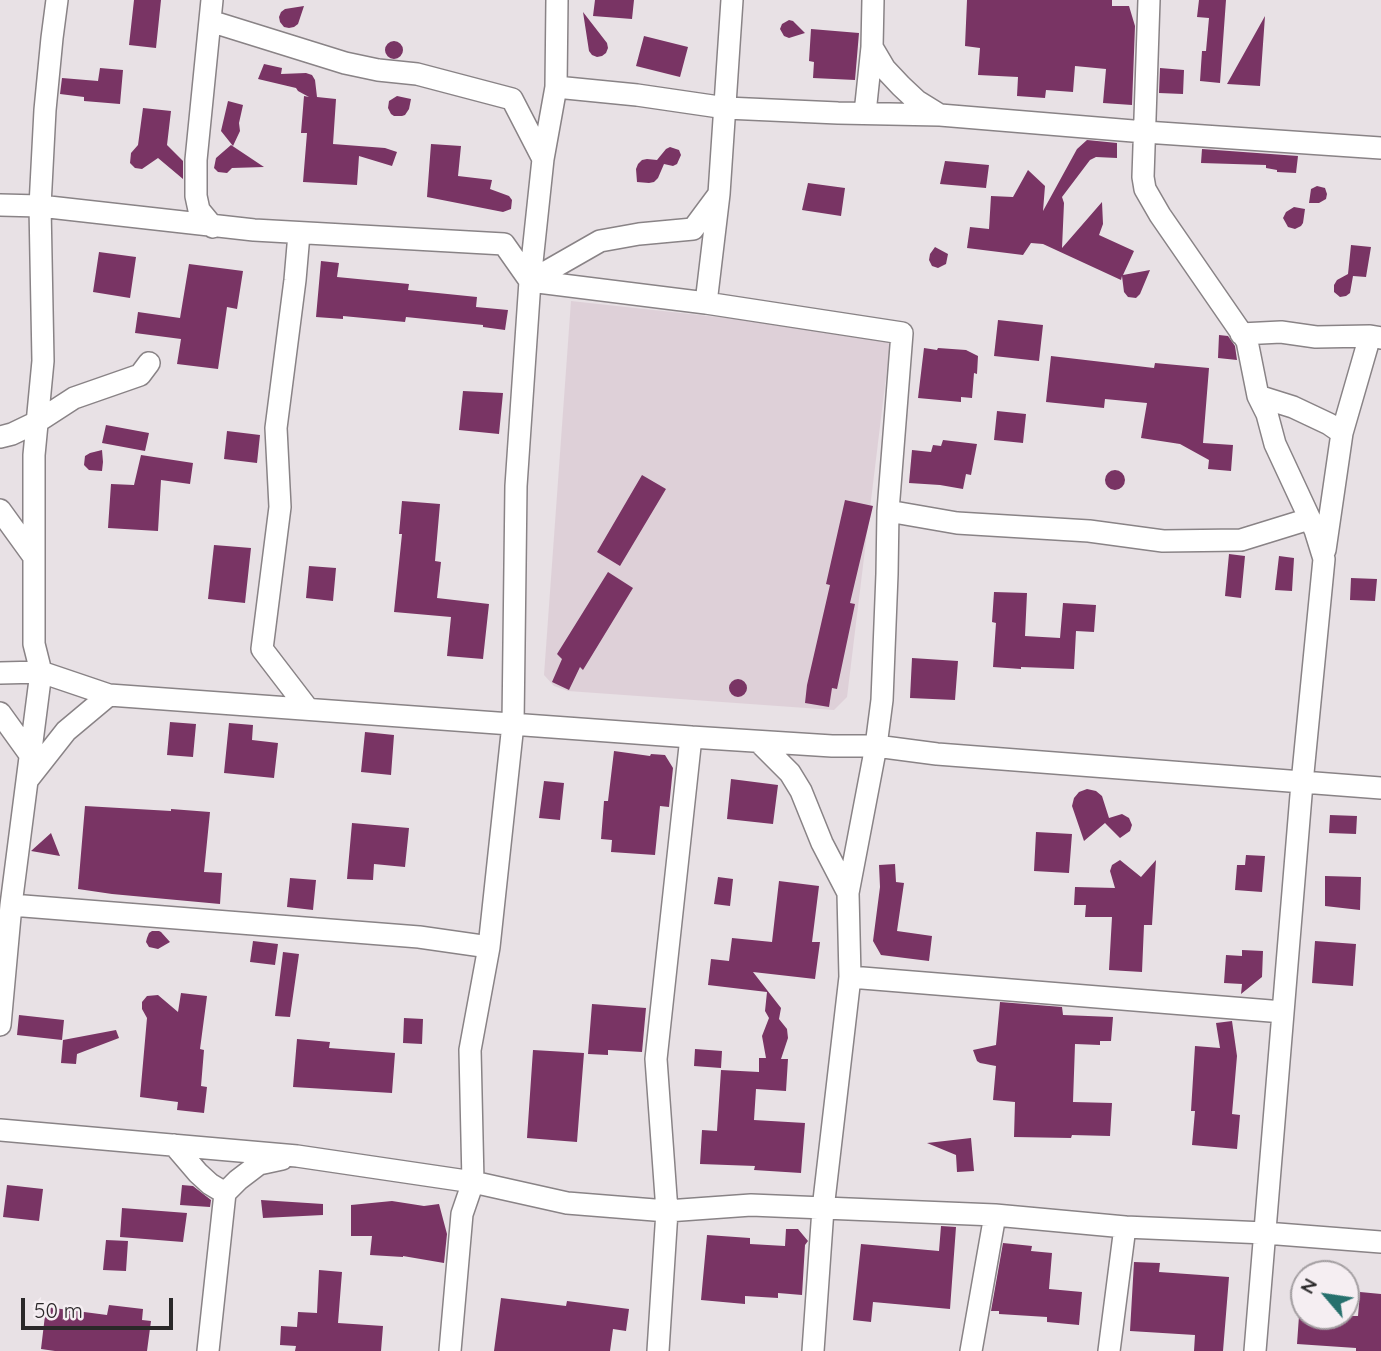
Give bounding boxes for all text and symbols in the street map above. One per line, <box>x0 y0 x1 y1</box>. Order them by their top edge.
north arrow <box>1290 1260 1360 1330</box>
text: N <box>1295 1274 1322 1298</box>
scale bar <box>24 1284 177 1328</box>
text: 50 m <box>34 1297 83 1323</box>

